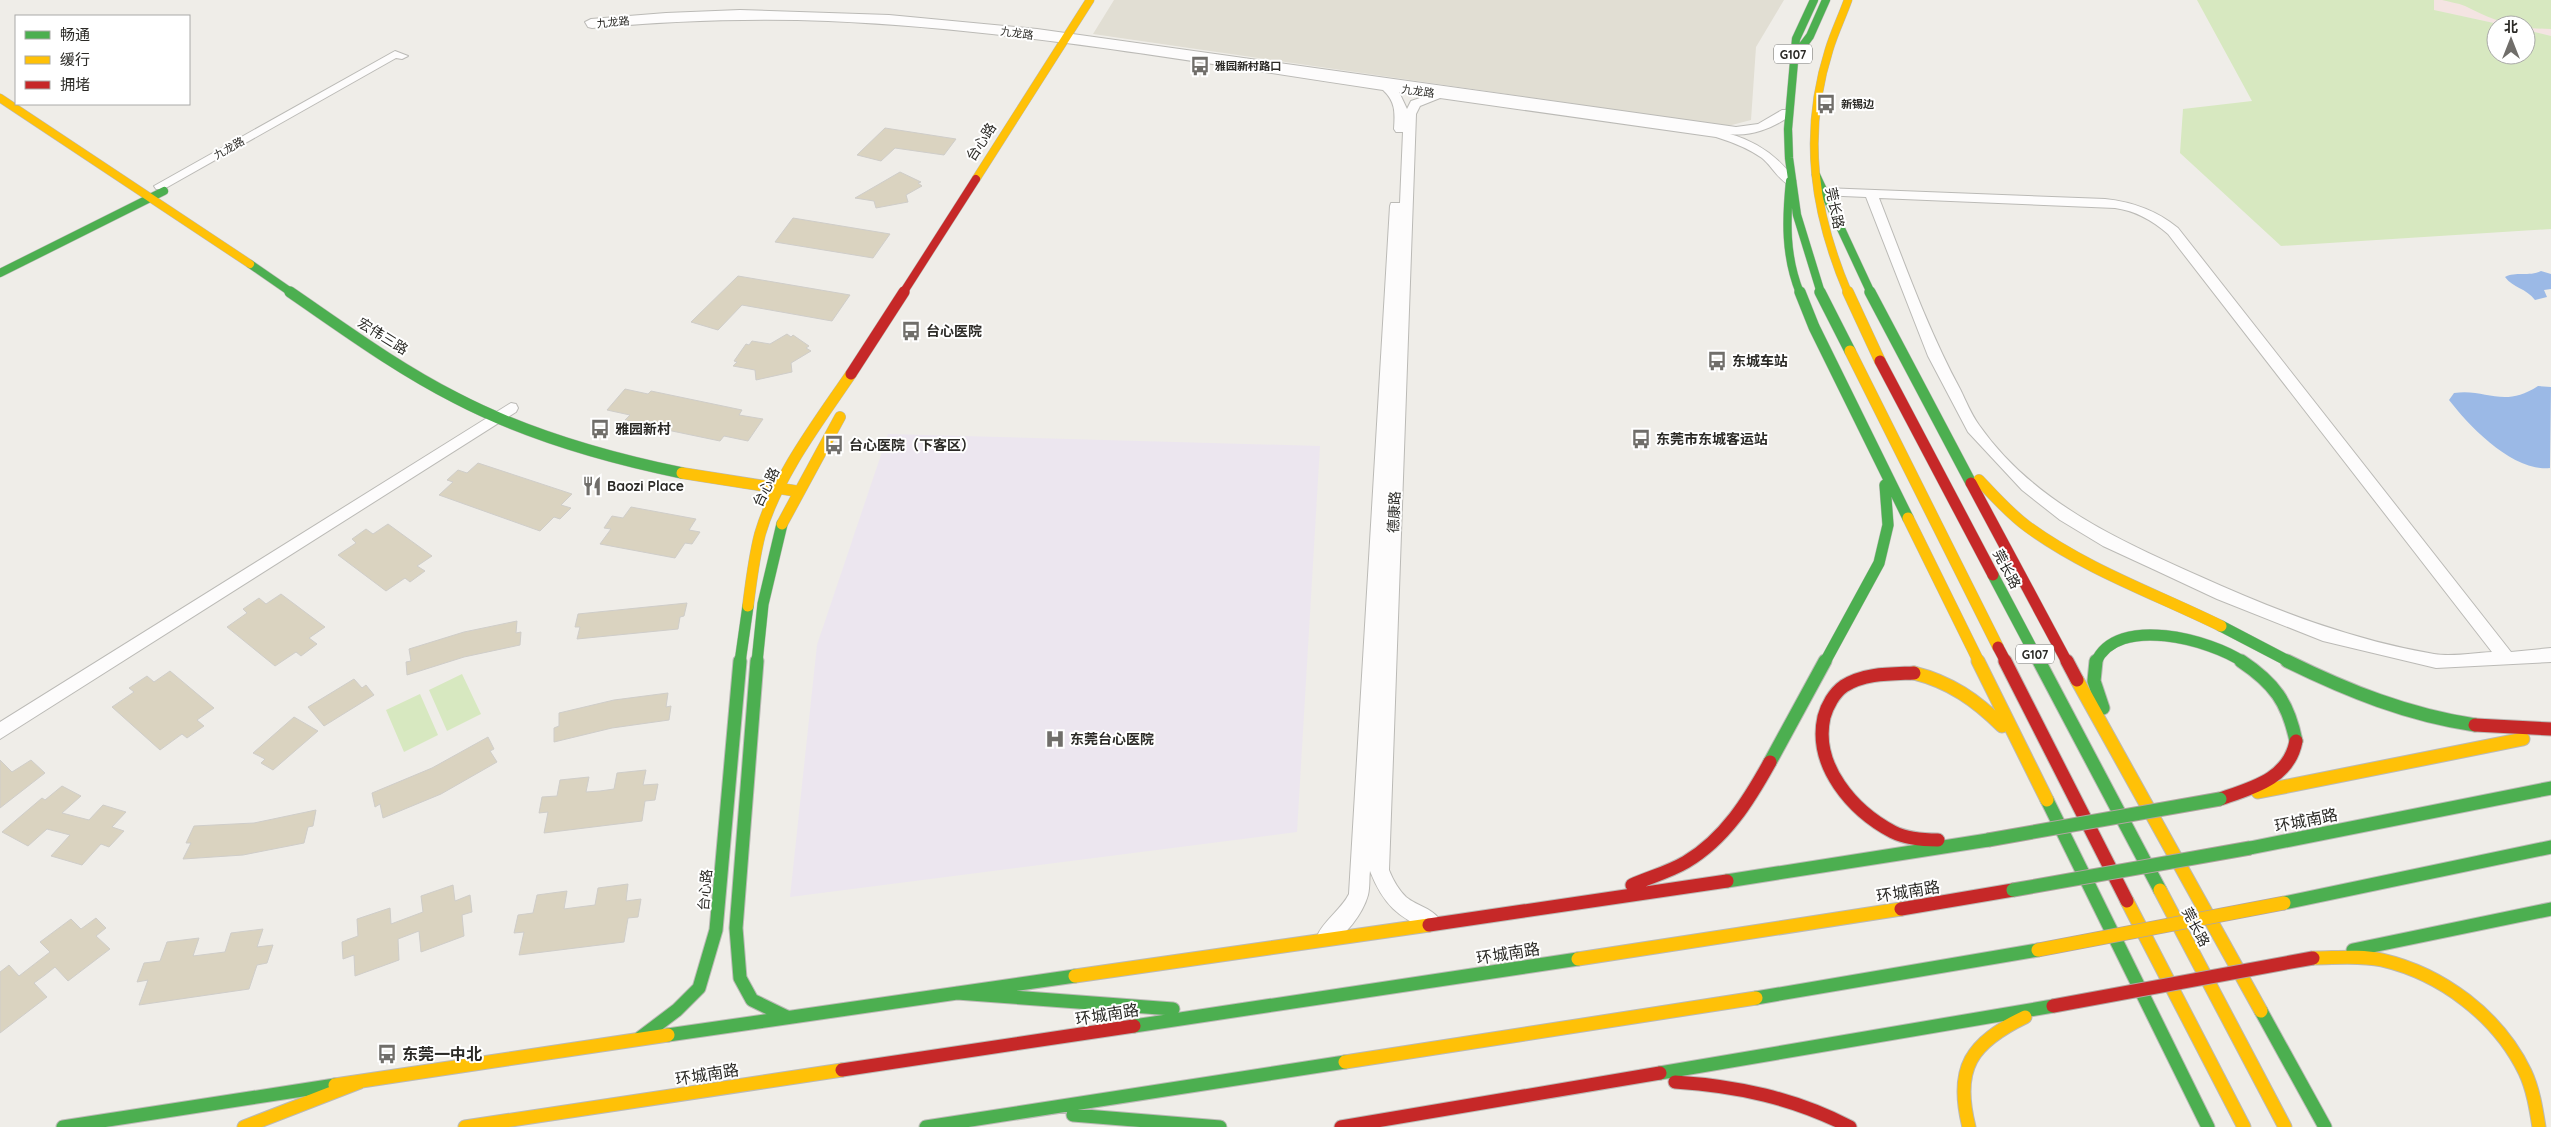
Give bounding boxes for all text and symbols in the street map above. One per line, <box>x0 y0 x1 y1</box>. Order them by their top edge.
street label: 九龙路 <box>596 13 630 31</box>
legend <box>15 15 190 105</box>
north arrow <box>2486 15 2536 65</box>
text: 北 <box>2504 18 2518 36</box>
street label: 九龙路 <box>1000 24 1034 42</box>
text: 畅通 <box>60 25 90 44</box>
road number: G107 <box>1774 44 1812 64</box>
text: 缓行 <box>60 50 90 69</box>
bus stop icon: 雅园新村路口 <box>1189 55 1211 77</box>
place label: 雅园新村路口 <box>1215 59 1281 73</box>
text: 拥堵 <box>60 75 90 94</box>
street label: 九龙路 <box>1401 82 1435 100</box>
bus stop icon: 新锡边 <box>1815 93 1837 115</box>
place label: 新锡边 <box>1841 97 1874 111</box>
street label: 台心路 <box>962 119 1000 165</box>
street label: 九龙路 <box>211 134 247 162</box>
street label: 莞长路 <box>1822 186 1848 230</box>
street label: 宏伟三路 <box>354 314 412 358</box>
bus stop icon: 台心医院 <box>900 320 922 342</box>
place label: 台心医院 <box>926 322 982 340</box>
bus stop icon: 东城车站 <box>1706 350 1728 372</box>
place label: 东城车站 <box>1732 352 1788 370</box>
bus stop icon: 雅园新村 <box>589 418 611 440</box>
place label: 雅园新村 <box>615 420 671 438</box>
bus stop icon: 东莞市东城客运站 <box>1630 428 1652 450</box>
place label: 东莞市东城客运站 <box>1656 430 1768 448</box>
bus stop icon: 台心医院（下客区） <box>823 434 845 456</box>
place label: 台心医院（下客区） <box>849 436 975 454</box>
street label: 台心路 <box>749 464 783 510</box>
restaurant icon: Baozi Place <box>581 475 603 497</box>
place label: Baozi Place <box>607 477 684 495</box>
street label: 德康路 <box>1384 491 1404 533</box>
street label: 莞长路 <box>1989 546 2025 592</box>
road number: G107 <box>2016 644 2054 664</box>
hospital icon: 东莞台心医院 <box>1044 728 1066 750</box>
place label: 东莞台心医院 <box>1070 730 1154 748</box>
street label: 环城南路 <box>2273 804 2339 836</box>
street label: 台心路 <box>694 868 716 912</box>
street label: 环城南路 <box>1875 876 1941 906</box>
street label: 莞长路 <box>2178 904 2214 950</box>
street label: 环城南路 <box>1475 938 1541 968</box>
street label: 环城南路 <box>1074 999 1140 1029</box>
bus stop icon: 东莞一中北 <box>376 1043 398 1065</box>
place label: 东莞一中北 <box>402 1044 482 1064</box>
street label: 环城南路 <box>674 1059 740 1089</box>

